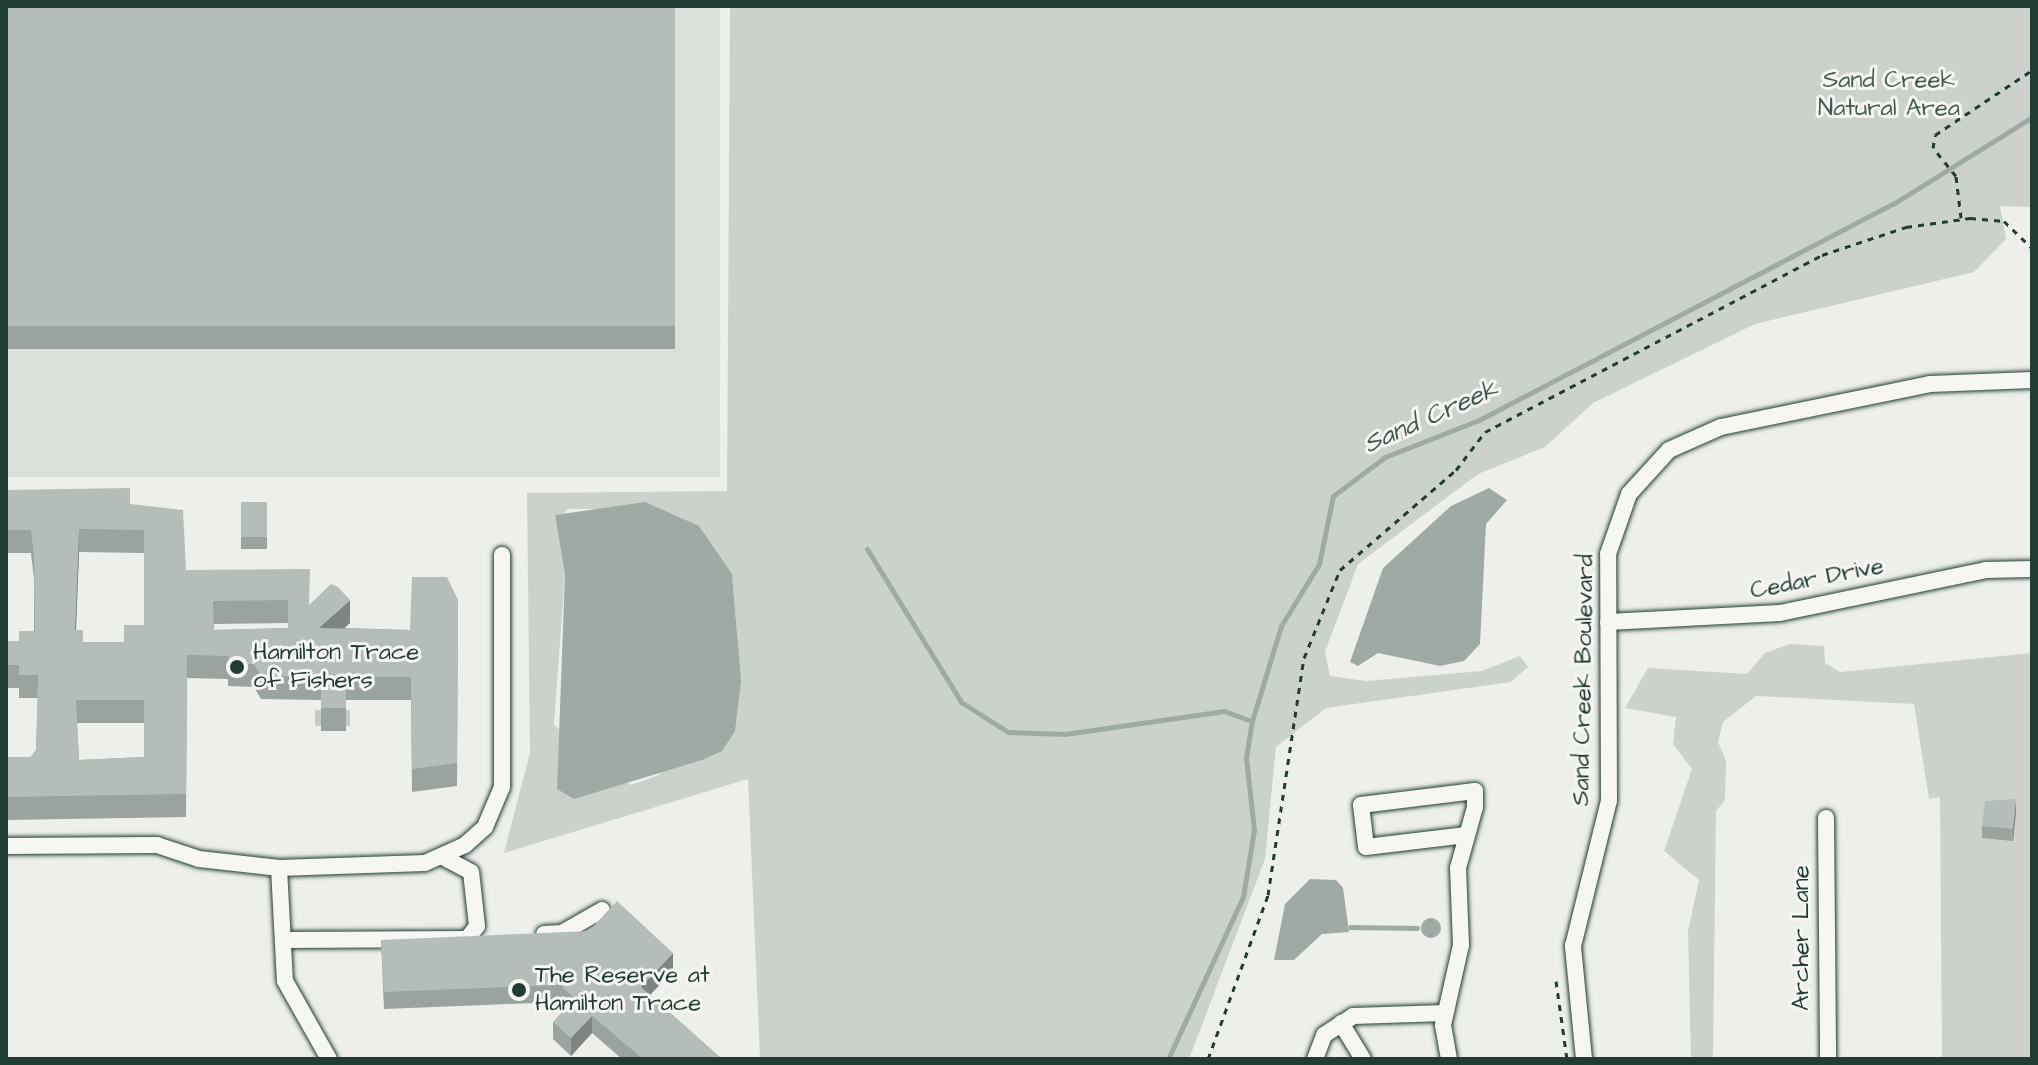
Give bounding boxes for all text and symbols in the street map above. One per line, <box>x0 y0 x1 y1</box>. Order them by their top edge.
park label: Sand Creek Natural Area <box>1818 67 1960 123</box>
water label: Sand Creek <box>1359 374 1503 460</box>
street label: Cedar Drive <box>1748 552 1886 606</box>
street label: Sand Creek Boulevard <box>1567 554 1601 806</box>
place label: Hamilton Trace of Fishers <box>253 639 419 695</box>
marker: Hamilton Trace of Fishers <box>228 658 246 676</box>
street label: Archer Lane <box>1788 865 1816 1011</box>
place label: The Reserve at Hamilton Trace <box>535 962 710 1018</box>
marker: The Reserve at Hamilton Trace <box>510 981 528 999</box>

